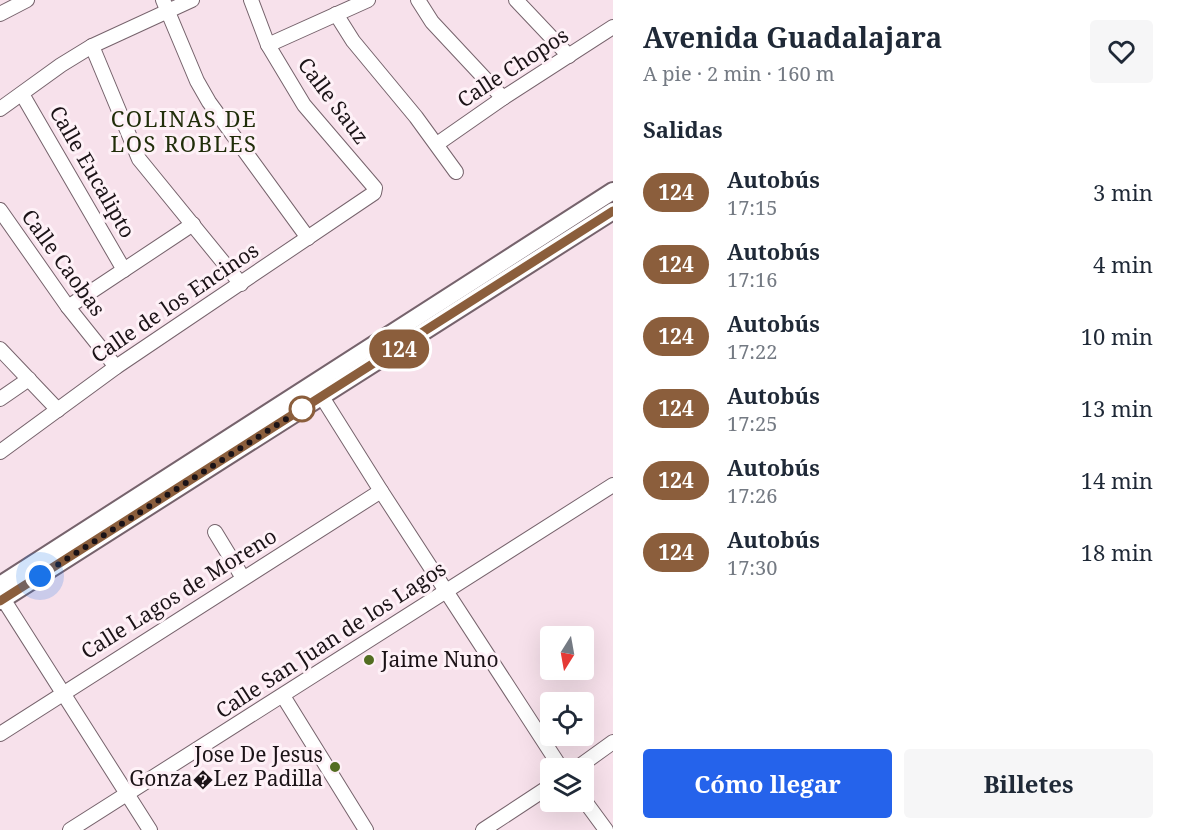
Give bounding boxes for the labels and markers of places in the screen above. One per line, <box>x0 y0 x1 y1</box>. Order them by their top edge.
unlabelled marker <box>289 396 315 422</box>
place label: Jaime Nuno <box>380 645 499 673</box>
marker: Jaime Nuno <box>362 653 376 667</box>
place label: Jose De Jesus Gonza�Lez Padilla <box>129 740 323 792</box>
marker: Jose De Jesus Gonza�Lez Padilla <box>328 760 342 774</box>

